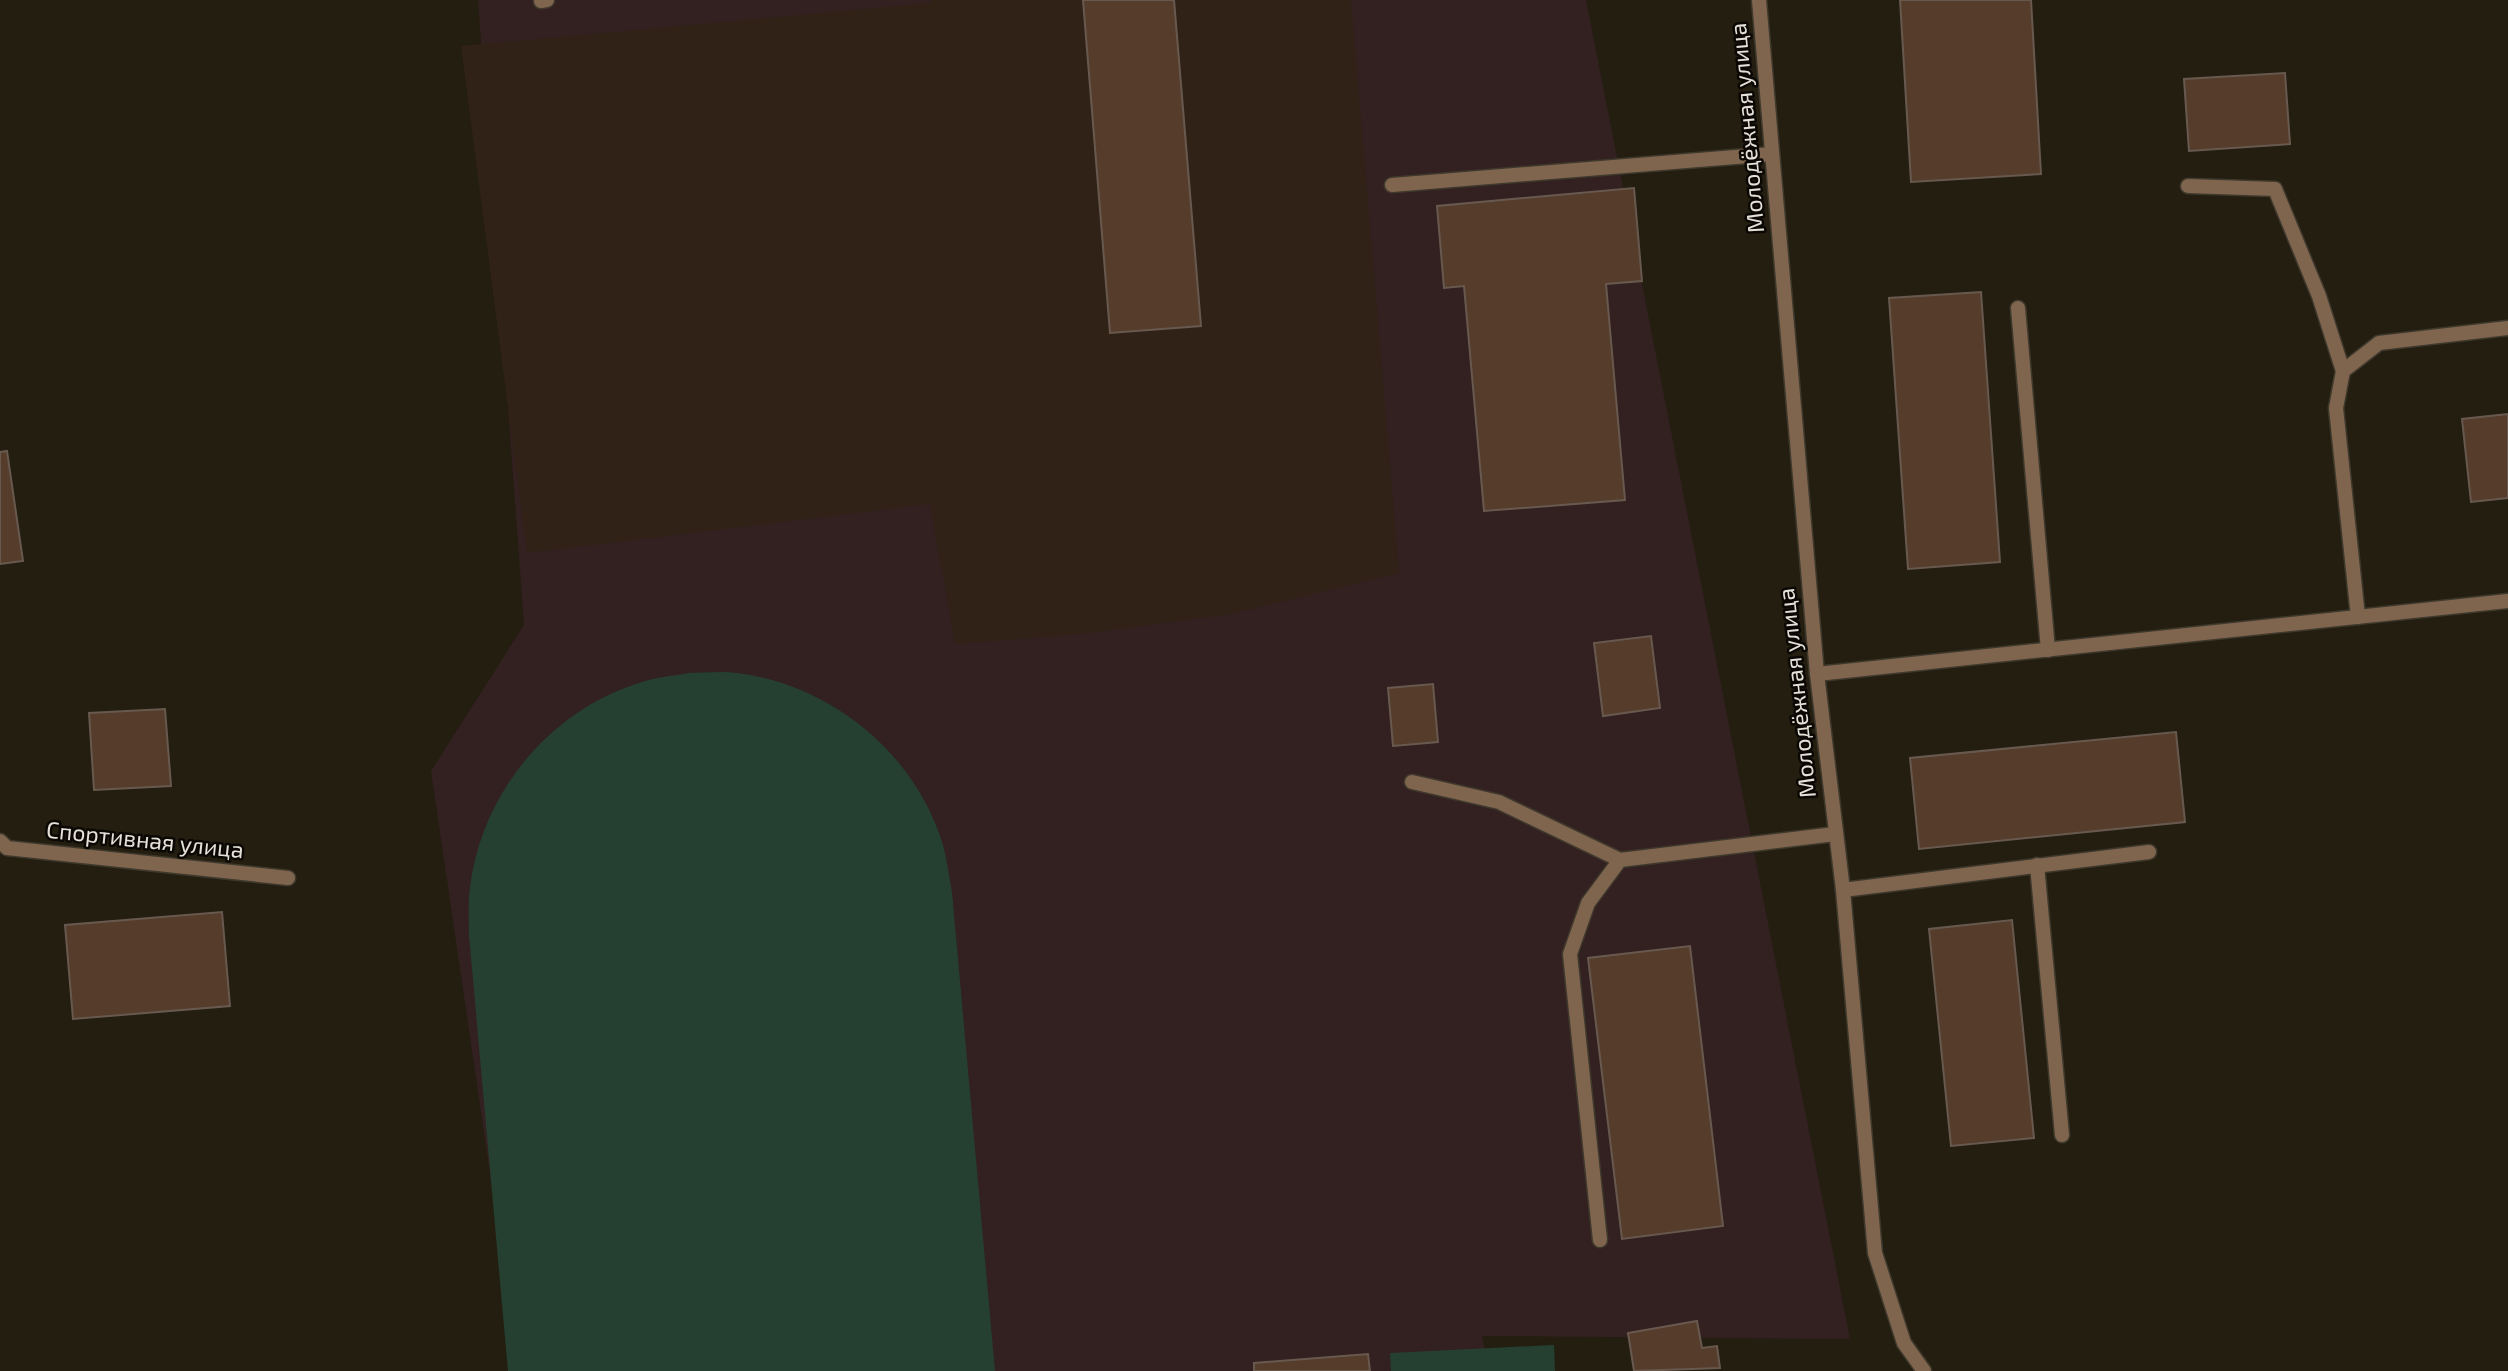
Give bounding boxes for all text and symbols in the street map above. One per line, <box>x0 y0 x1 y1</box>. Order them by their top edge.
street label: Молодёжная улица <box>1723 22 1770 234</box>
street label: Молодёжная улица <box>1771 587 1822 799</box>
street label: Спортивная улица <box>45 815 245 864</box>

